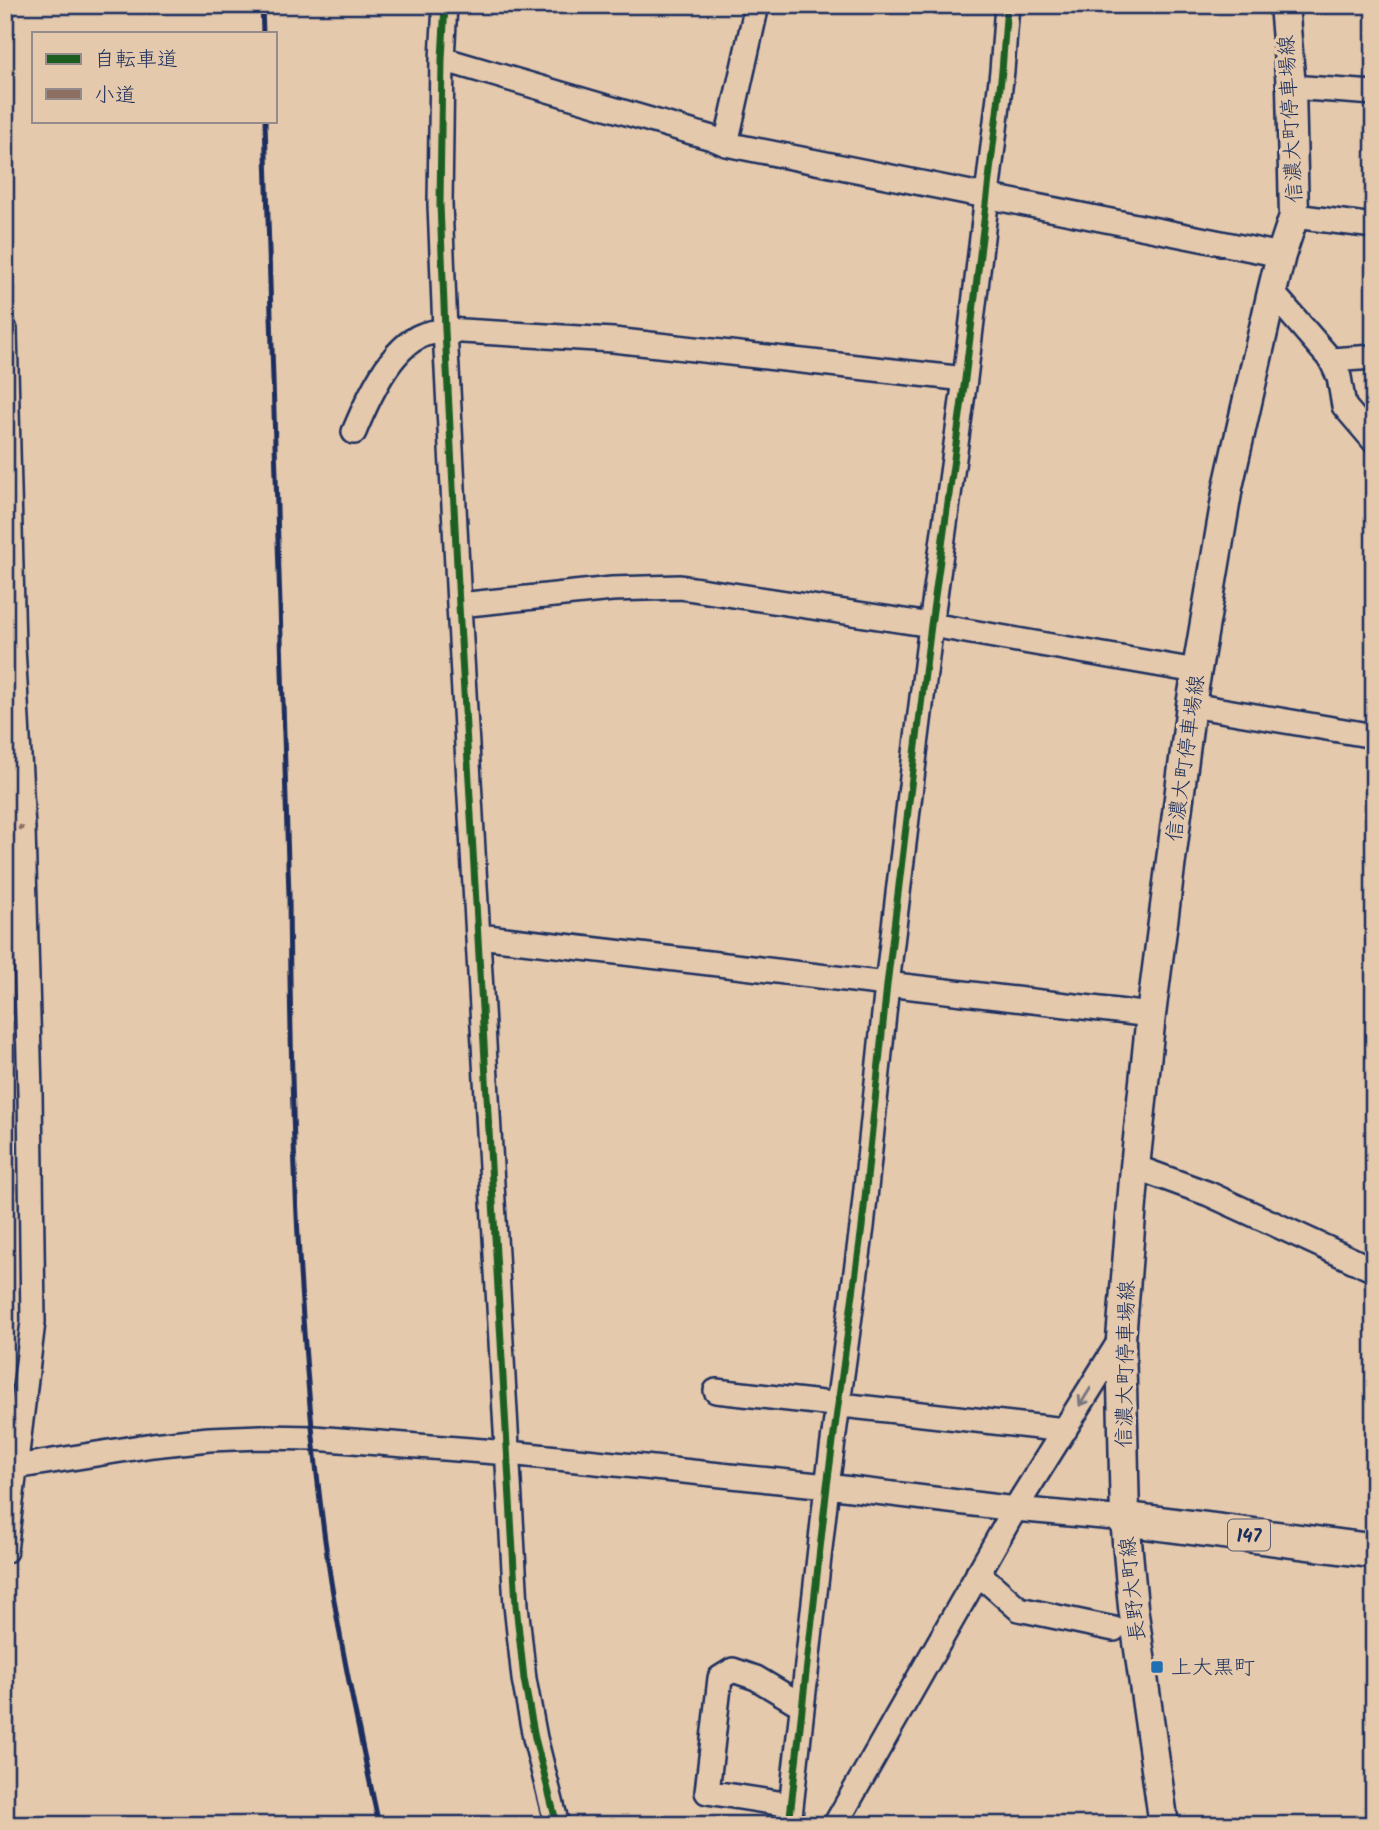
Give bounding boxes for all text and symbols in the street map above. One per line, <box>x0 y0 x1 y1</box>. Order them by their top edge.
legend <box>32 32 276 122</box>
street label: 信濃大町停車場線 <box>1271 34 1312 204</box>
text: 自転車道 <box>94 44 178 77</box>
text: 小道 <box>94 80 136 113</box>
street label: 信濃大町停車場線 <box>1158 673 1215 844</box>
street label: 信濃大町停車場線 <box>1109 1280 1144 1448</box>
one-way arrow <box>1077 1387 1091 1407</box>
road number: 147 <box>1228 1520 1270 1550</box>
street label: 長野大町線 <box>1112 1535 1155 1643</box>
place label: 上大黒町 <box>1171 1652 1255 1685</box>
marker: 上大黒町 <box>1149 1659 1165 1675</box>

